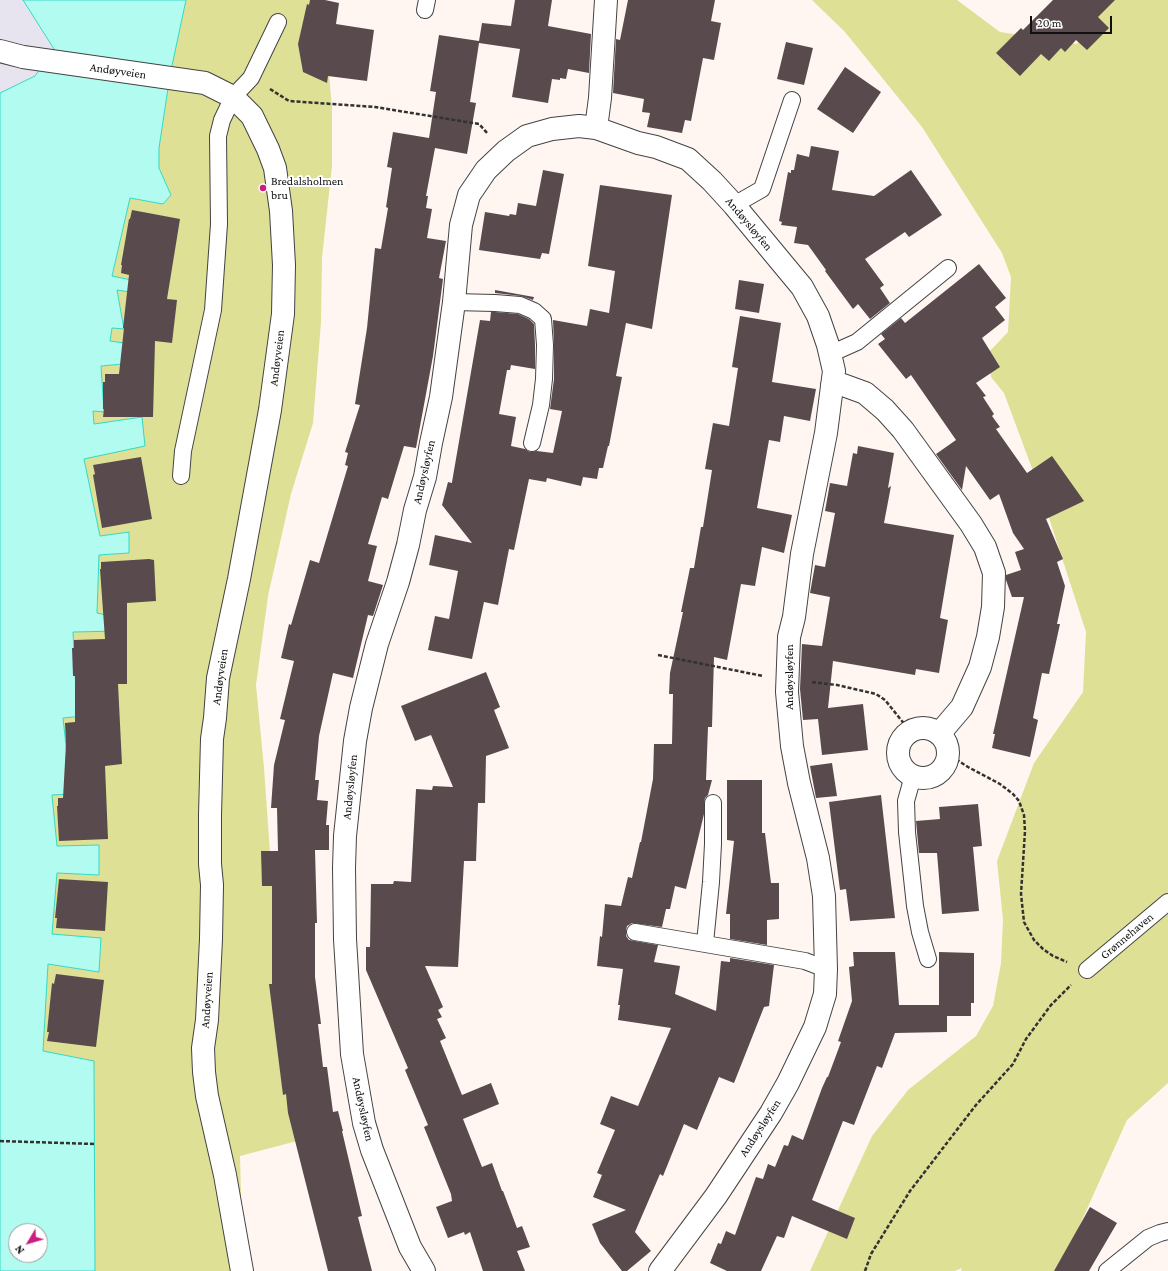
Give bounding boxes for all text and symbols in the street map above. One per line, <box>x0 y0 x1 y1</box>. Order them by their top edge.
scale bar <box>1032 8 1114 34</box>
text: 20 m <box>1037 16 1061 30</box>
street label: Andøyveien <box>89 60 147 82</box>
place label: Bredalsholmen bru <box>271 174 343 202</box>
marker: Bredalsholmen bru <box>258 183 268 193</box>
street label: Andøysløyfen <box>722 194 776 254</box>
street label: Andøyveien <box>266 329 288 387</box>
street label: Andøysløyfen <box>410 438 438 506</box>
street label: Andøysløyfen <box>782 644 796 710</box>
street label: Andøyveien <box>209 648 231 706</box>
street label: Andøysløyfen <box>339 754 361 820</box>
street label: Grønnehaven <box>1098 910 1156 962</box>
street label: Andøyveien <box>198 971 216 1029</box>
street label: Andøysløyfen <box>349 1075 377 1143</box>
street label: Andøysløyfen <box>736 1097 784 1159</box>
north arrow <box>8 1223 48 1263</box>
text: N <box>12 1243 26 1256</box>

